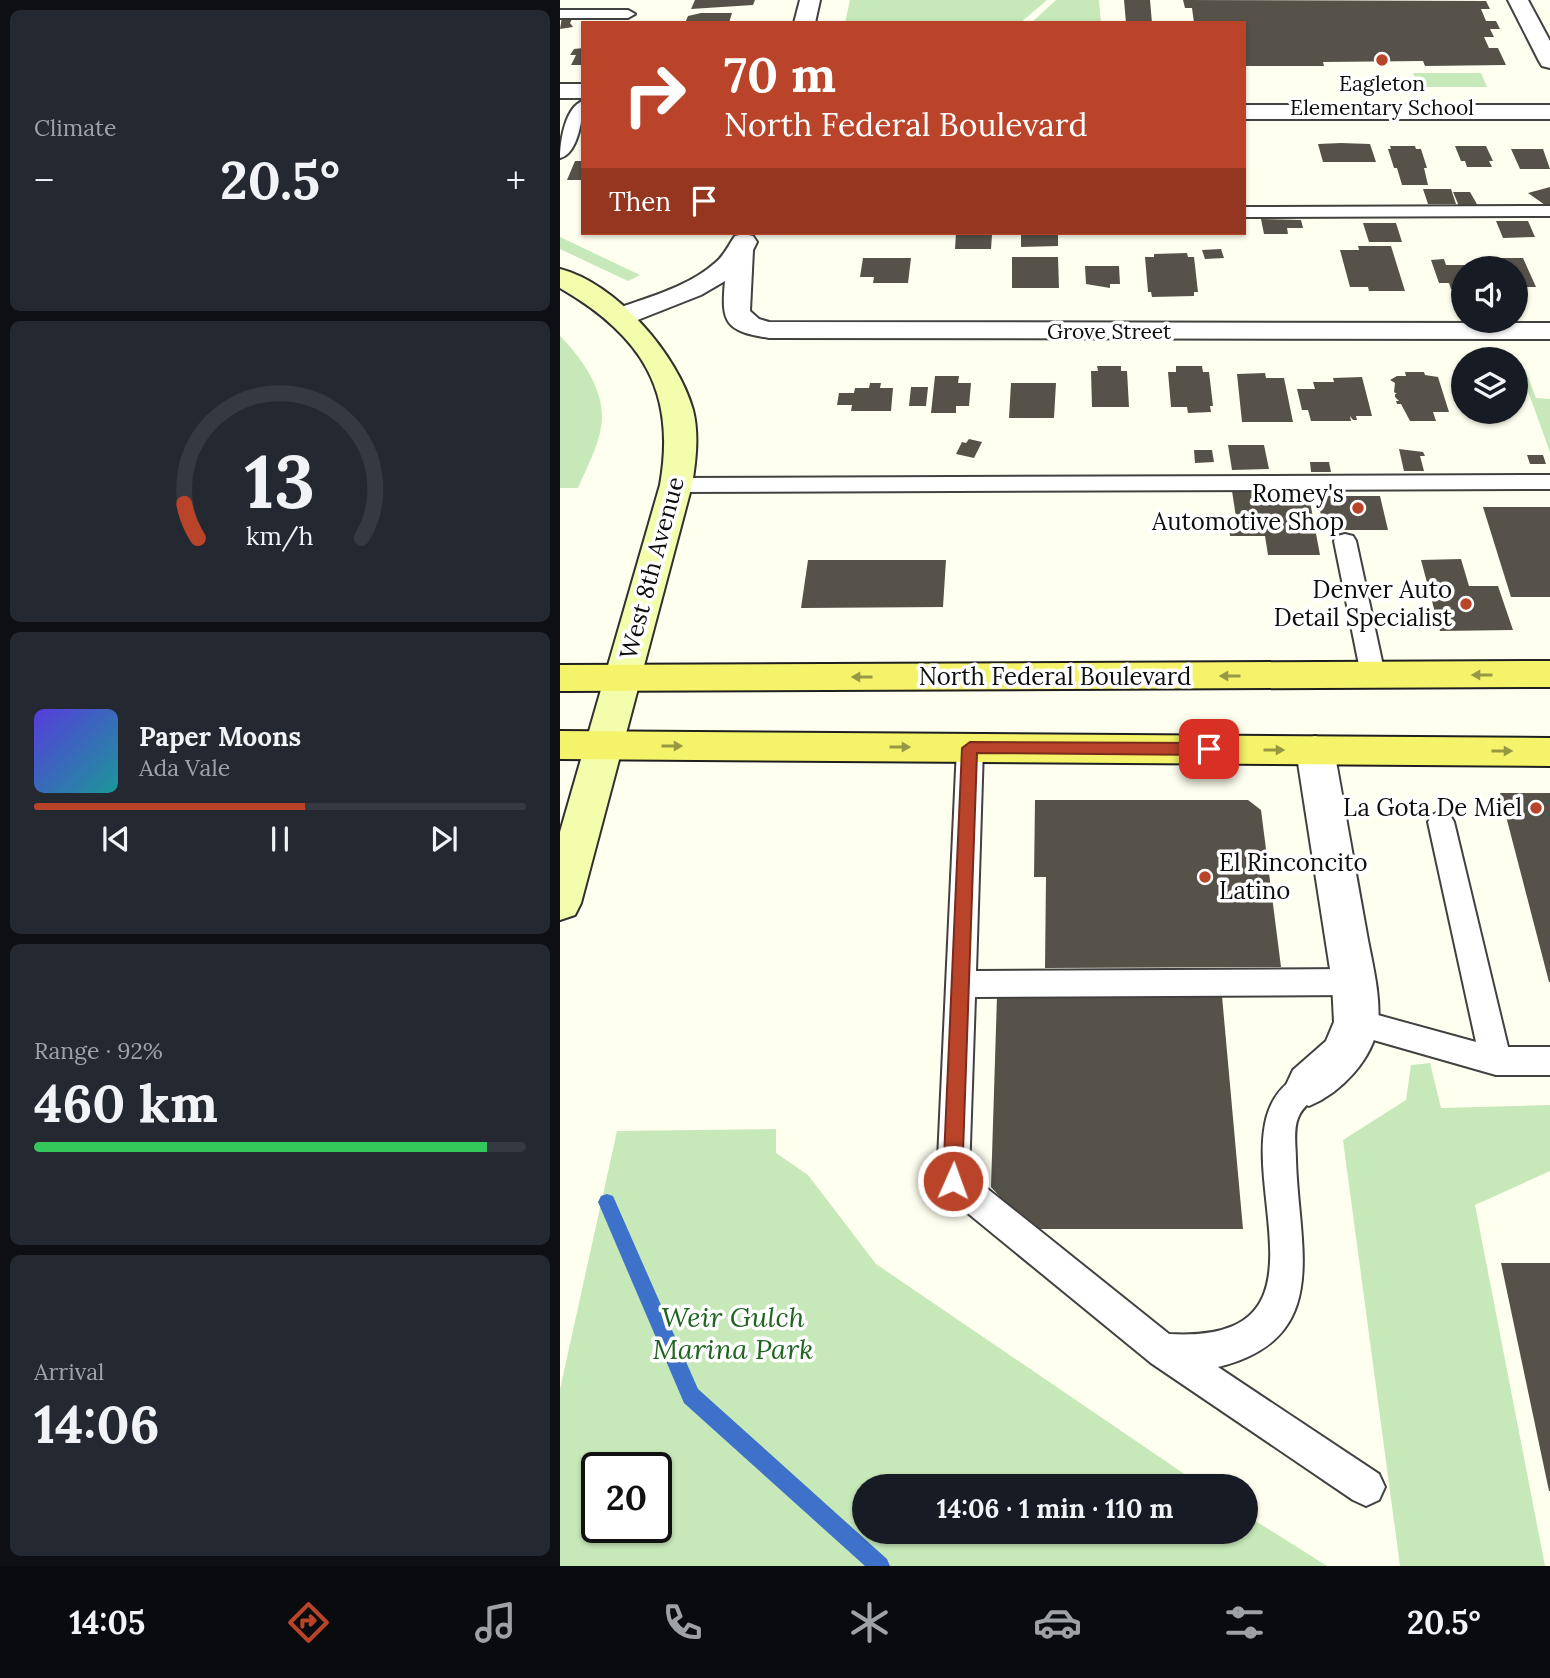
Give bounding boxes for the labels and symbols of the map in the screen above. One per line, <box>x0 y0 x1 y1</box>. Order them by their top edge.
marker: Eagleton Elementary School <box>1374 52 1390 68</box>
place label: Eagleton Elementary School <box>1290 70 1474 121</box>
street label: Grove Street <box>1047 318 1172 345</box>
street label: West 8th Avenue <box>612 473 691 662</box>
place label: Romey's Automotive Shop <box>1151 478 1344 537</box>
marker: Romey's Automotive Shop <box>1350 500 1366 516</box>
place label: Denver Auto Detail Specialist <box>1274 574 1453 633</box>
marker: Denver Auto Detail Specialist <box>1458 596 1474 612</box>
street label: North Federal Boulevard <box>919 661 1191 692</box>
one-way arrow <box>1471 669 1493 681</box>
one-way arrow <box>1219 670 1241 682</box>
one-way arrow <box>851 671 873 683</box>
pin <box>1179 719 1239 779</box>
one-way arrow <box>661 740 683 752</box>
one-way arrow <box>889 741 911 753</box>
one-way arrow <box>1263 744 1285 756</box>
one-way arrow <box>1491 745 1513 757</box>
place label: La Gota De Miel <box>1343 792 1522 823</box>
marker: La Gota De Miel <box>1528 800 1544 816</box>
place label: El Rinconcito Latino <box>1219 847 1368 906</box>
marker: El Rinconcito Latino <box>1197 869 1213 885</box>
position arrow <box>916 1144 990 1218</box>
park label: Weir Gulch Marina Park <box>652 1299 814 1367</box>
speed limit sign: 20 <box>581 1452 672 1543</box>

